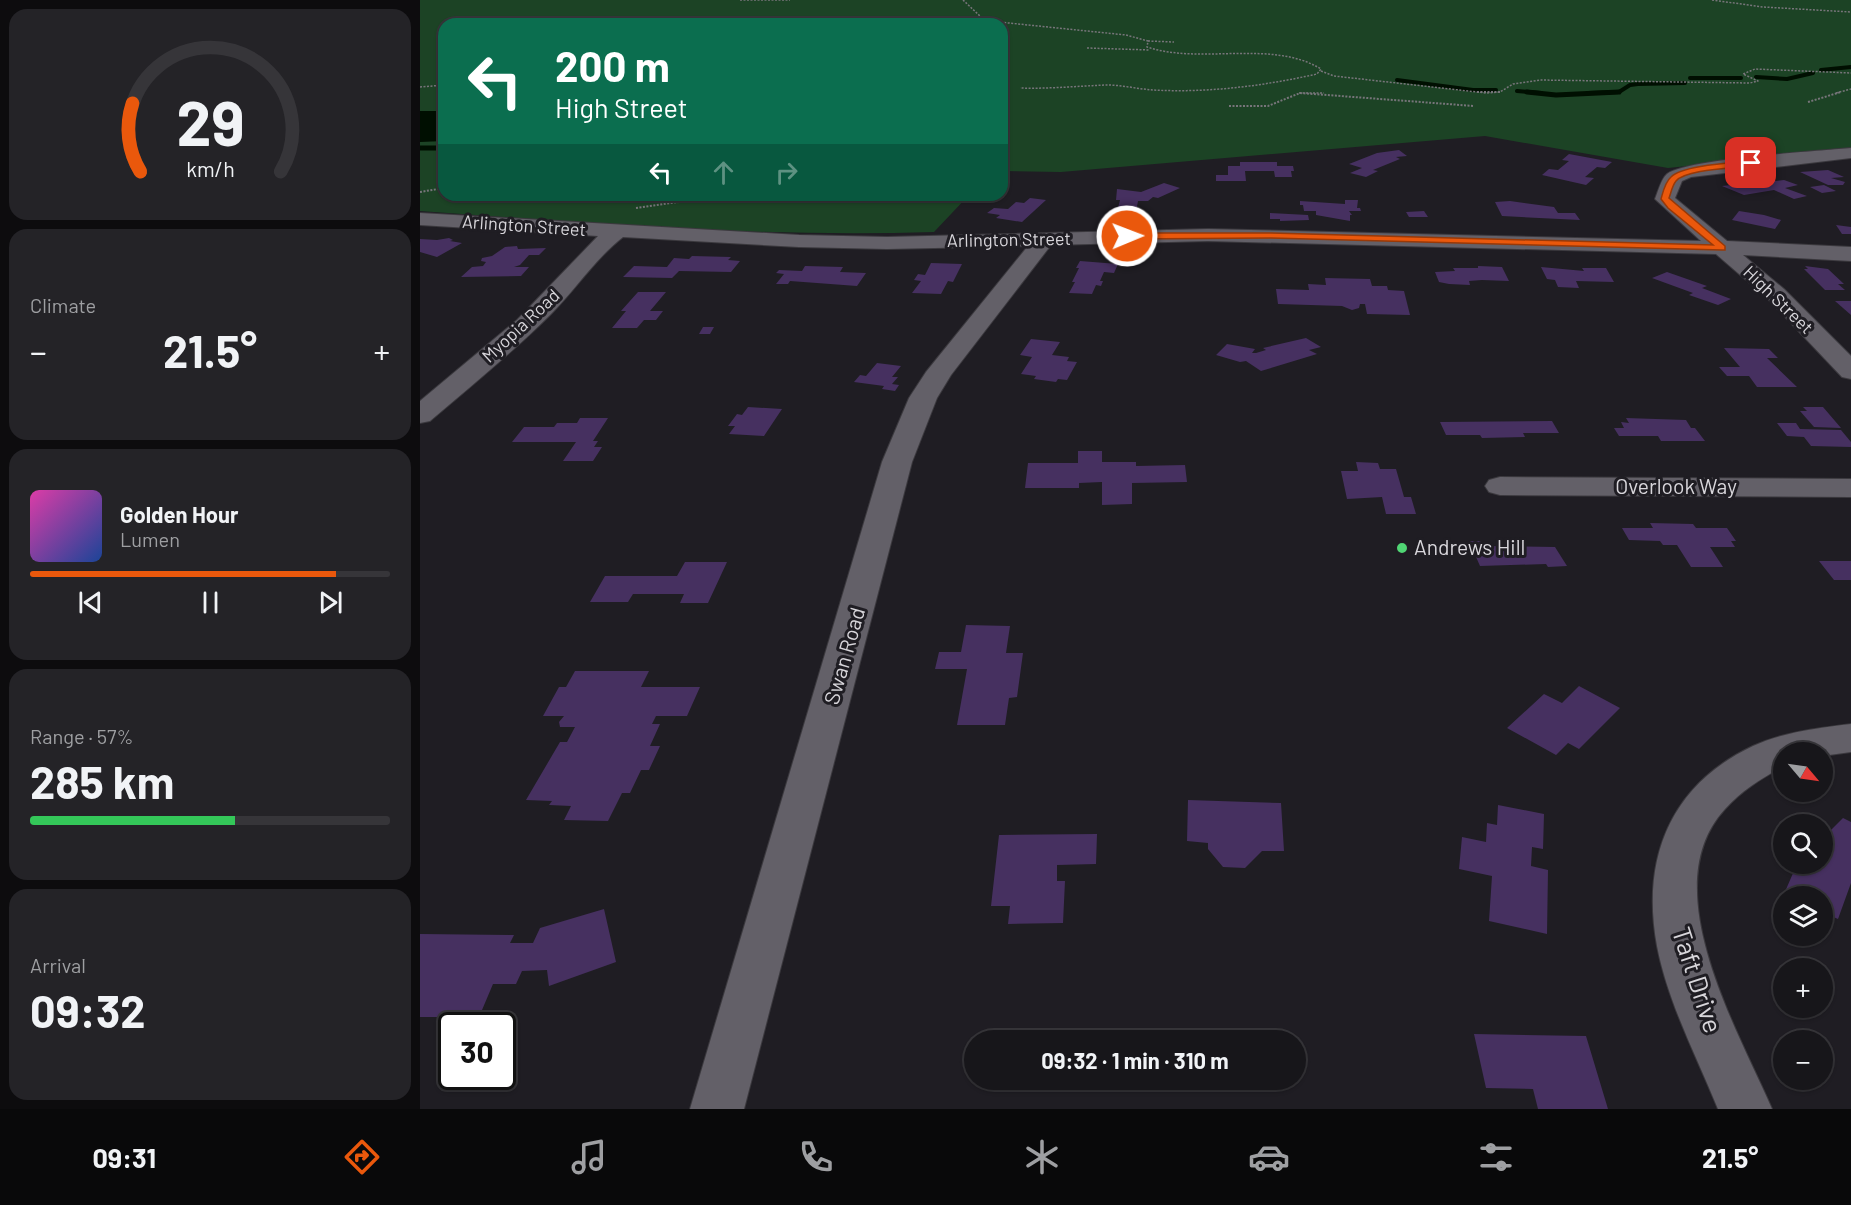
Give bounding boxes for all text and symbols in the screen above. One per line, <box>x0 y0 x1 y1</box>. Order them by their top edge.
text: 200 m <box>555 40 670 90</box>
icon: left <box>456 42 534 120</box>
text: 29 <box>176 84 244 158</box>
text: High Street <box>555 91 688 123</box>
pin <box>1725 137 1776 188</box>
icon: arrive <box>1734 146 1767 179</box>
text: km/h <box>186 156 234 181</box>
icon: left <box>644 156 677 189</box>
icon: ahead <box>707 156 740 189</box>
icon: right <box>770 156 803 189</box>
position arrow <box>1095 204 1159 268</box>
street label: Arlington Street <box>461 210 587 240</box>
street label: Arlington Street <box>947 227 1071 251</box>
street label: High Street <box>1739 261 1818 338</box>
street label: Myopia Road <box>477 284 564 367</box>
text: Climate <box>30 293 96 317</box>
text: 21.5° <box>163 323 257 377</box>
text: − <box>30 331 47 371</box>
text: + <box>374 331 390 371</box>
street label: Overlook Way <box>1615 473 1737 498</box>
text: Golden Hour <box>120 501 238 527</box>
text: Lumen <box>120 527 180 551</box>
place label: Andrews Hill <box>1414 534 1525 559</box>
marker: Andrews Hill <box>1395 541 1409 555</box>
icon: previous <box>74 586 107 619</box>
icon: pause <box>194 586 227 619</box>
icon: next <box>314 586 347 619</box>
street label: Swan Road <box>818 604 869 707</box>
text: Range · 57% <box>30 724 134 748</box>
north arrow <box>1773 742 1833 802</box>
map controls <box>1773 742 1833 1090</box>
text: 285 km <box>30 754 174 808</box>
button: search <box>1773 814 1833 874</box>
button: layers <box>1773 886 1833 946</box>
street label: Taft Drive <box>1667 923 1730 1036</box>
text: Arrival <box>30 953 86 977</box>
button: + <box>1773 958 1833 1018</box>
text: 09:32 <box>30 983 145 1037</box>
speed limit sign: 30 <box>438 1012 516 1090</box>
button: − <box>1773 1030 1833 1090</box>
text: 09:32 · 1 min · 310 m <box>1041 1047 1229 1073</box>
icon: directions <box>341 1136 383 1178</box>
icon: music <box>568 1136 610 1178</box>
icon: phone <box>795 1136 837 1178</box>
icon: climate <box>1021 1136 1063 1178</box>
icon: car <box>1248 1136 1290 1178</box>
icon: filters <box>1475 1136 1517 1178</box>
text: 09:31 <box>92 1141 156 1173</box>
text: 21.5° <box>1702 1141 1758 1173</box>

